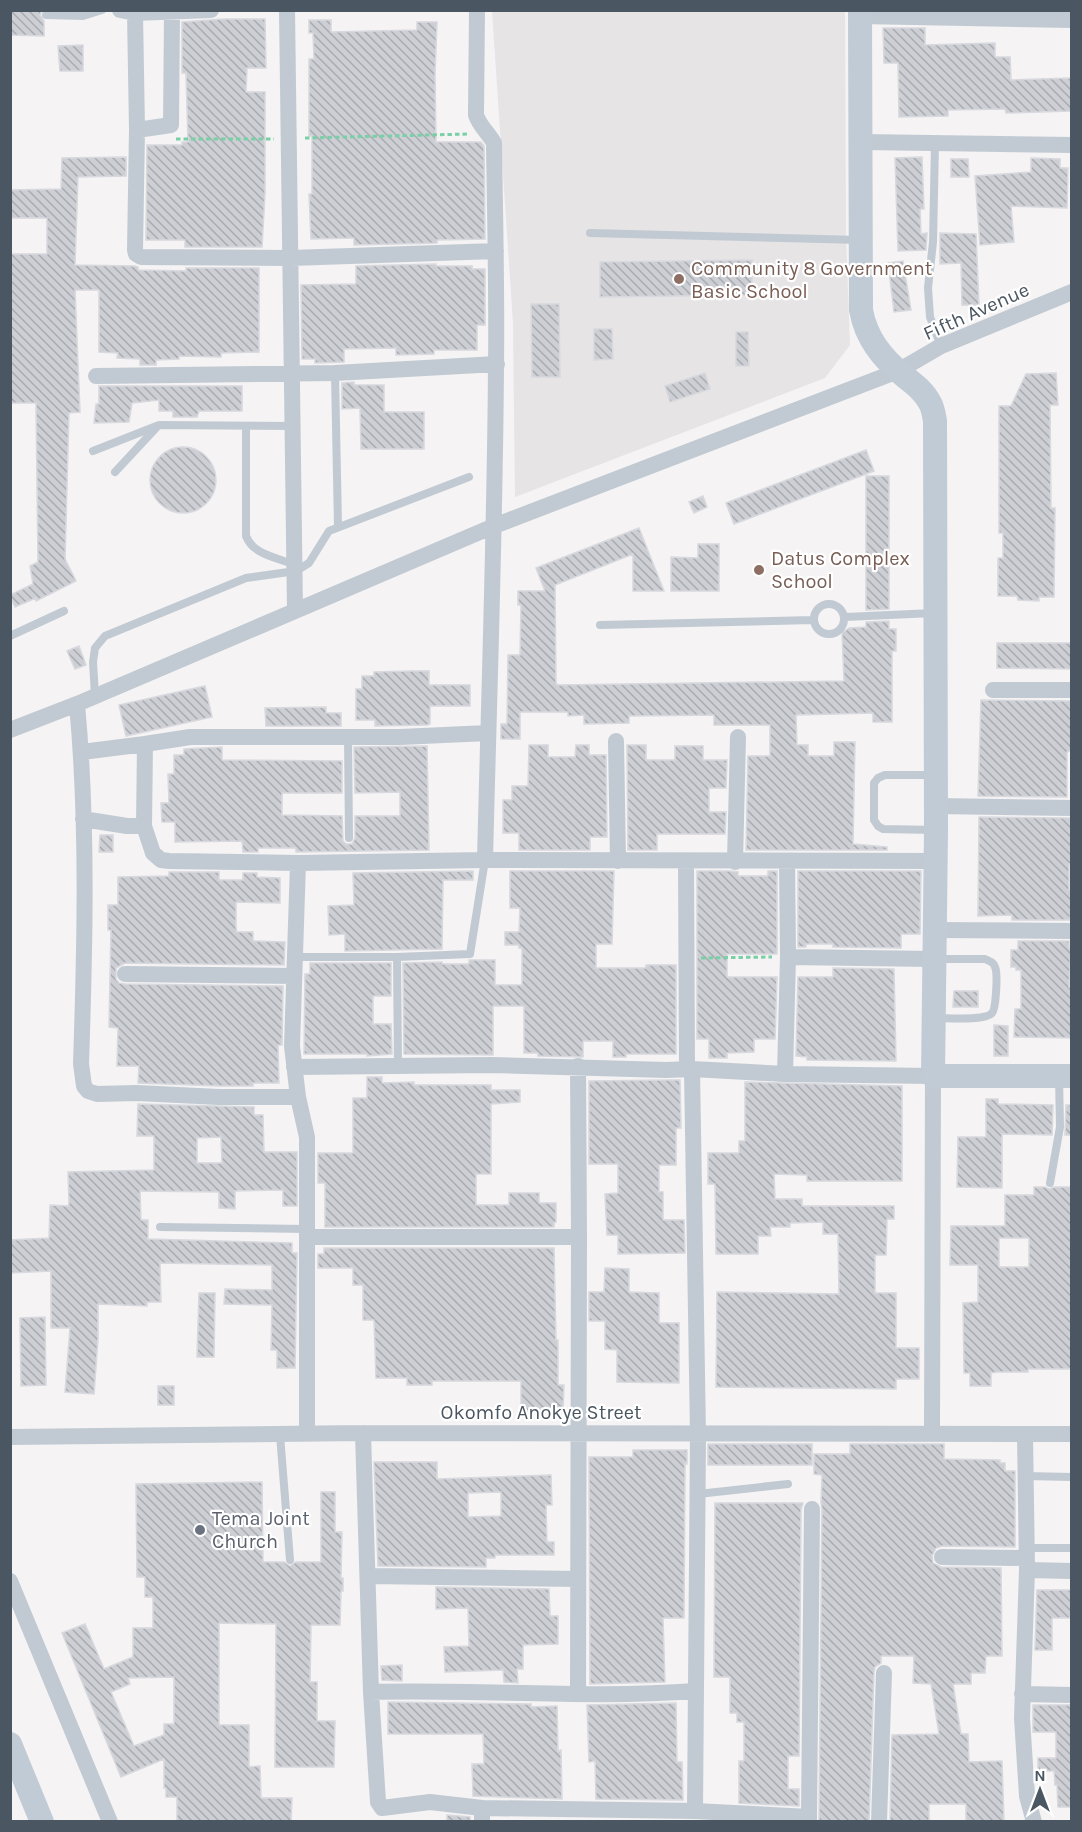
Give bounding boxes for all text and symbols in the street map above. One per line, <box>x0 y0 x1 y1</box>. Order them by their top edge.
place label: Community 8 Government Basic School <box>691 257 933 303</box>
marker: Community 8 Government Basic School <box>672 272 686 286</box>
street label: Fifth Avenue <box>920 278 1033 345</box>
place label: Datus Complex School <box>771 547 910 593</box>
marker: Datus Complex School <box>752 563 766 577</box>
street label: Okomfo Anokye Street <box>440 1401 642 1424</box>
place label: Tema Joint Church <box>212 1507 310 1553</box>
marker: Tema Joint Church <box>193 1523 207 1537</box>
north arrow <box>1010 1760 1070 1820</box>
text: N <box>1034 1766 1046 1785</box>

